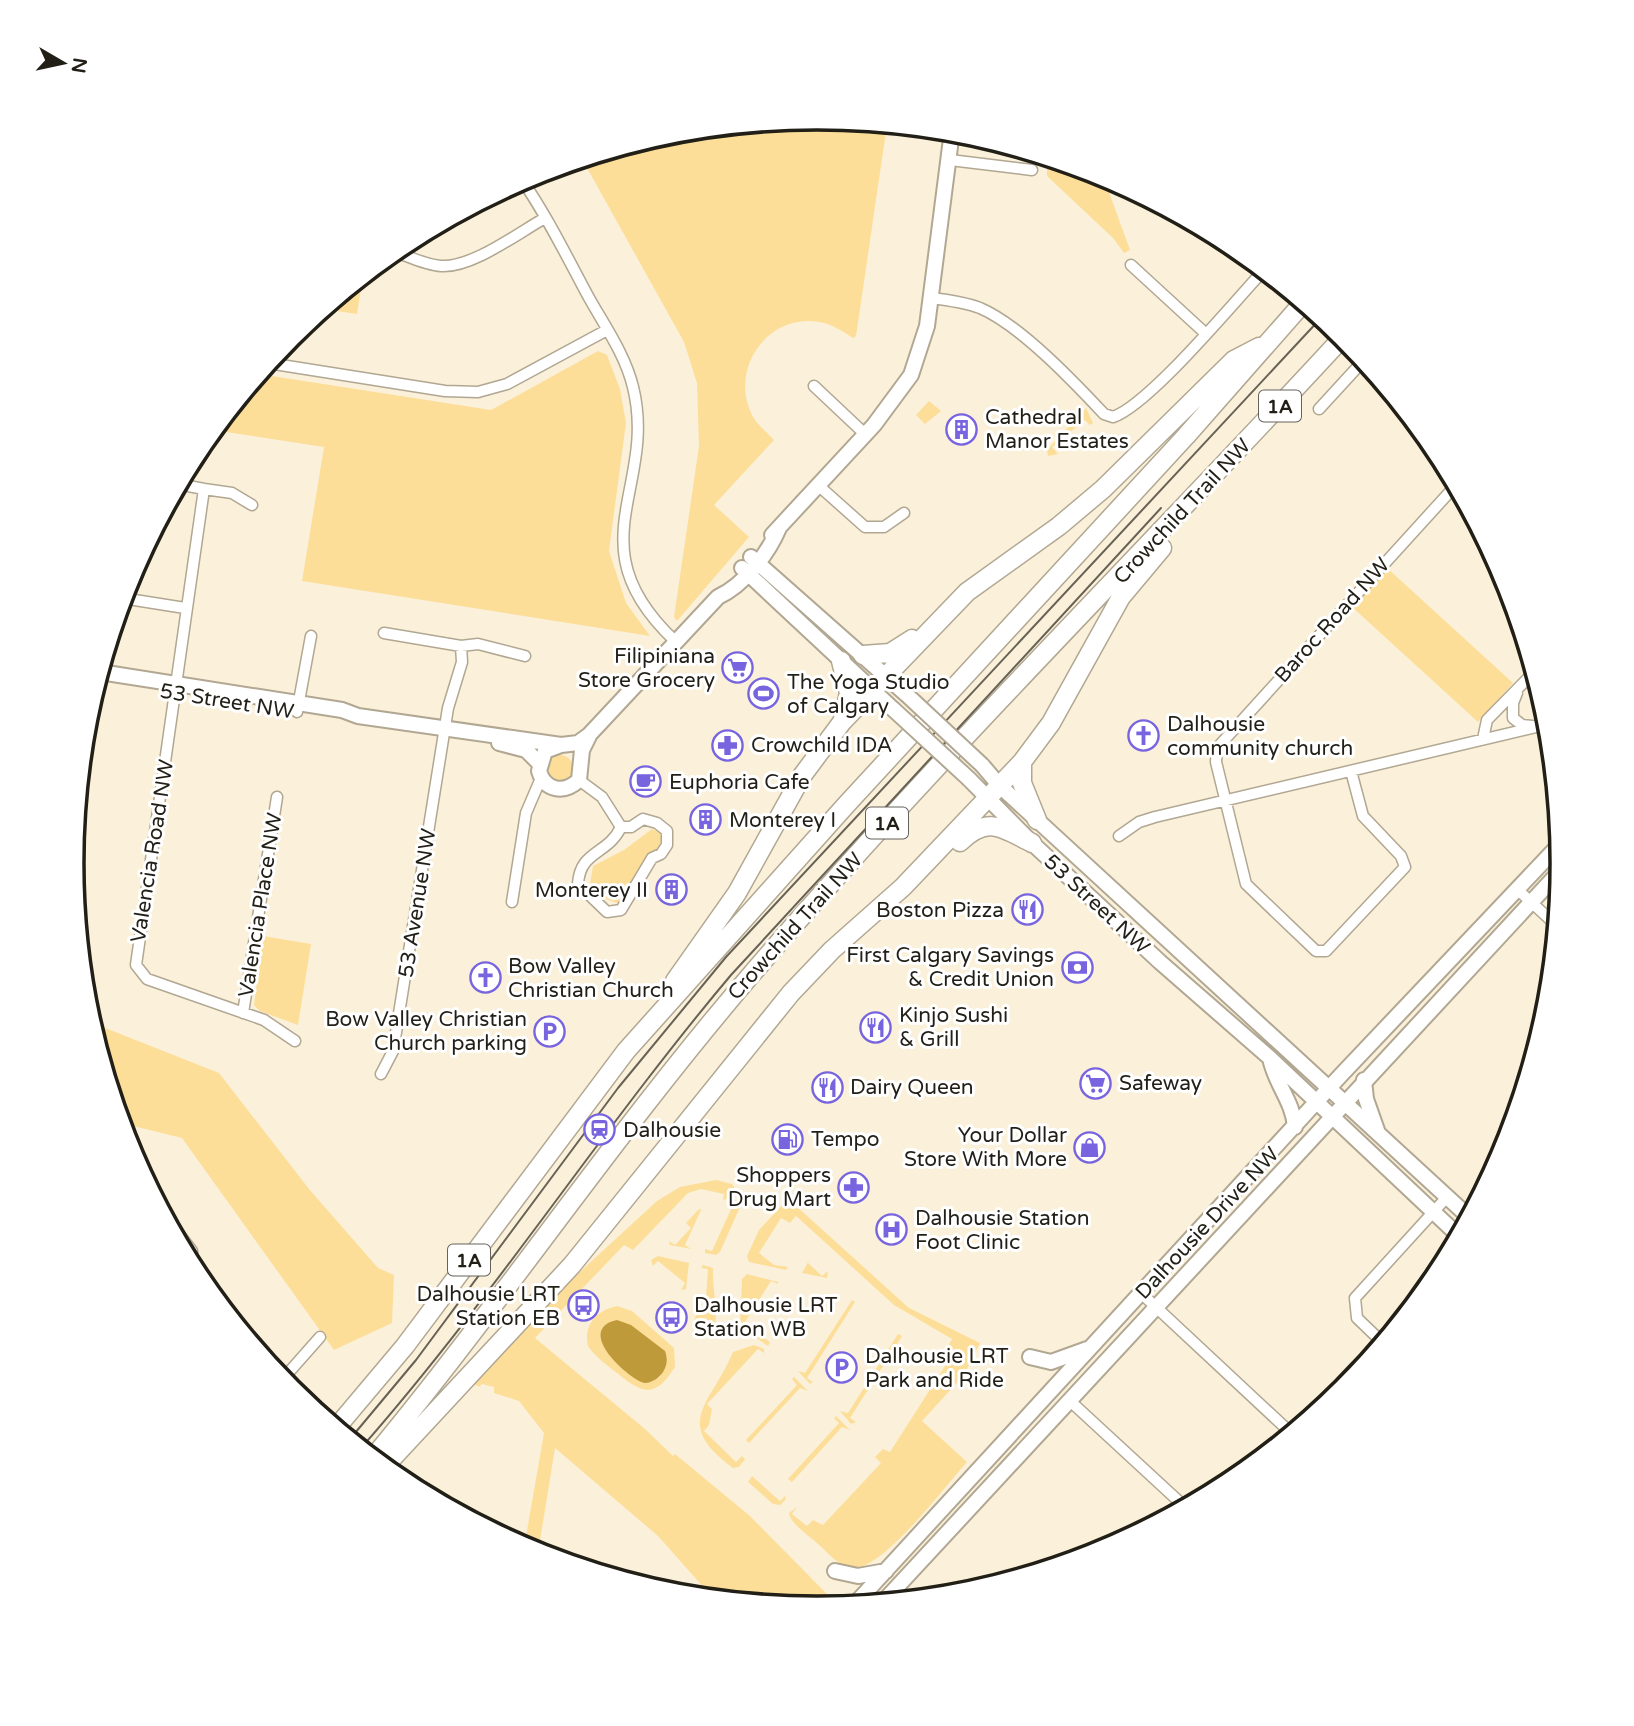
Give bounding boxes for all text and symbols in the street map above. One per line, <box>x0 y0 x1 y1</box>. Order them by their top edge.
north arrow <box>28 28 98 98</box>
text: N <box>67 56 91 75</box>
road number: 1A <box>1259 390 1301 422</box>
place label: Cathedral Manor Estates <box>985 405 1129 454</box>
building icon: Cathedral Manor Estates <box>945 412 979 446</box>
street label: Crowchild Trail NW <box>1108 433 1256 589</box>
street label: Baroc Road NW <box>1270 553 1395 688</box>
place label: Filipiniana Store Grocery <box>578 644 715 693</box>
supermarket icon: Filipiniana Store Grocery <box>721 651 755 685</box>
place label: The Yoga Studio of Calgary <box>787 670 949 719</box>
sports icon: The Yoga Studio of Calgary <box>747 677 781 711</box>
street label: 53 Street NW <box>158 679 296 724</box>
place label: Dalhousie community church <box>1167 712 1353 761</box>
church icon: Dalhousie community church <box>1127 719 1161 753</box>
pharmacy icon: Crowchild IDA <box>711 728 745 762</box>
place label: Crowchild IDA <box>751 733 893 758</box>
street label: Valencia Road NW <box>126 758 179 944</box>
cafe icon: Euphoria Cafe <box>629 765 663 799</box>
place label: Euphoria Cafe <box>669 770 810 795</box>
building icon: Monterey I <box>689 803 723 837</box>
place label: Monterey I <box>729 808 836 833</box>
road number: 1A <box>866 808 908 838</box>
street label: Valencia Place NW <box>234 811 287 999</box>
street label: 53 Avenue NW <box>393 827 442 979</box>
street label: Crowchild Trail NW <box>723 847 868 1005</box>
street label: 53 Street NW <box>1039 849 1155 960</box>
building icon: Monterey II <box>654 873 688 907</box>
place label: Monterey II <box>535 878 648 903</box>
restaurant icon: Boston Pizza <box>1010 893 1044 927</box>
place label: Boston Pizza <box>876 898 1004 923</box>
place label: First Calgary Savings & Credit Union <box>846 943 1054 992</box>
bank icon: First Calgary Savings & Credit Union <box>1060 950 1094 984</box>
place label: Bow Valley Christian Church <box>508 954 674 1003</box>
church icon: Bow Valley Christian Church <box>468 961 502 995</box>
place label: Kinjo Sushi & Grill <box>899 1003 1008 1052</box>
place label: Bow Valley Christian Church parking <box>325 1007 527 1056</box>
restaurant icon: Kinjo Sushi & Grill <box>859 1010 893 1044</box>
parking icon: Bow Valley Christian Church parking <box>533 1014 567 1048</box>
supermarket icon: Safeway <box>1079 1066 1113 1100</box>
restaurant icon: Dairy Queen <box>810 1070 844 1104</box>
place label: Safeway <box>1119 1071 1202 1096</box>
place label: Dairy Queen <box>850 1075 974 1100</box>
station icon: Dalhousie <box>583 1113 617 1147</box>
place label: Dalhousie <box>623 1118 721 1143</box>
fuel station icon: Tempo <box>771 1122 805 1156</box>
place label: Your Dollar Store With More <box>904 1123 1067 1172</box>
place label: Tempo <box>811 1127 880 1152</box>
shop icon: Your Dollar Store With More <box>1073 1130 1107 1164</box>
street label: Dalhousie Drive NW <box>1130 1142 1284 1305</box>
place label: Shoppers Drug Mart <box>728 1163 831 1212</box>
pharmacy icon: Shoppers Drug Mart <box>837 1170 871 1204</box>
place label: Dalhousie Station Foot Clinic <box>915 1206 1089 1255</box>
hospital icon: Dalhousie Station Foot Clinic <box>875 1213 909 1247</box>
road number: 1A <box>448 1244 490 1276</box>
place label: Dalhousie LRT Station EB <box>417 1282 560 1331</box>
bus stop icon: Dalhousie LRT Station EB <box>566 1289 600 1323</box>
place label: Dalhousie LRT Station WB <box>694 1293 838 1342</box>
bus stop icon: Dalhousie LRT Station WB <box>654 1300 688 1334</box>
place label: Dalhousie LRT Park and Ride <box>865 1344 1009 1393</box>
parking icon: Dalhousie LRT Park and Ride <box>825 1351 859 1385</box>

